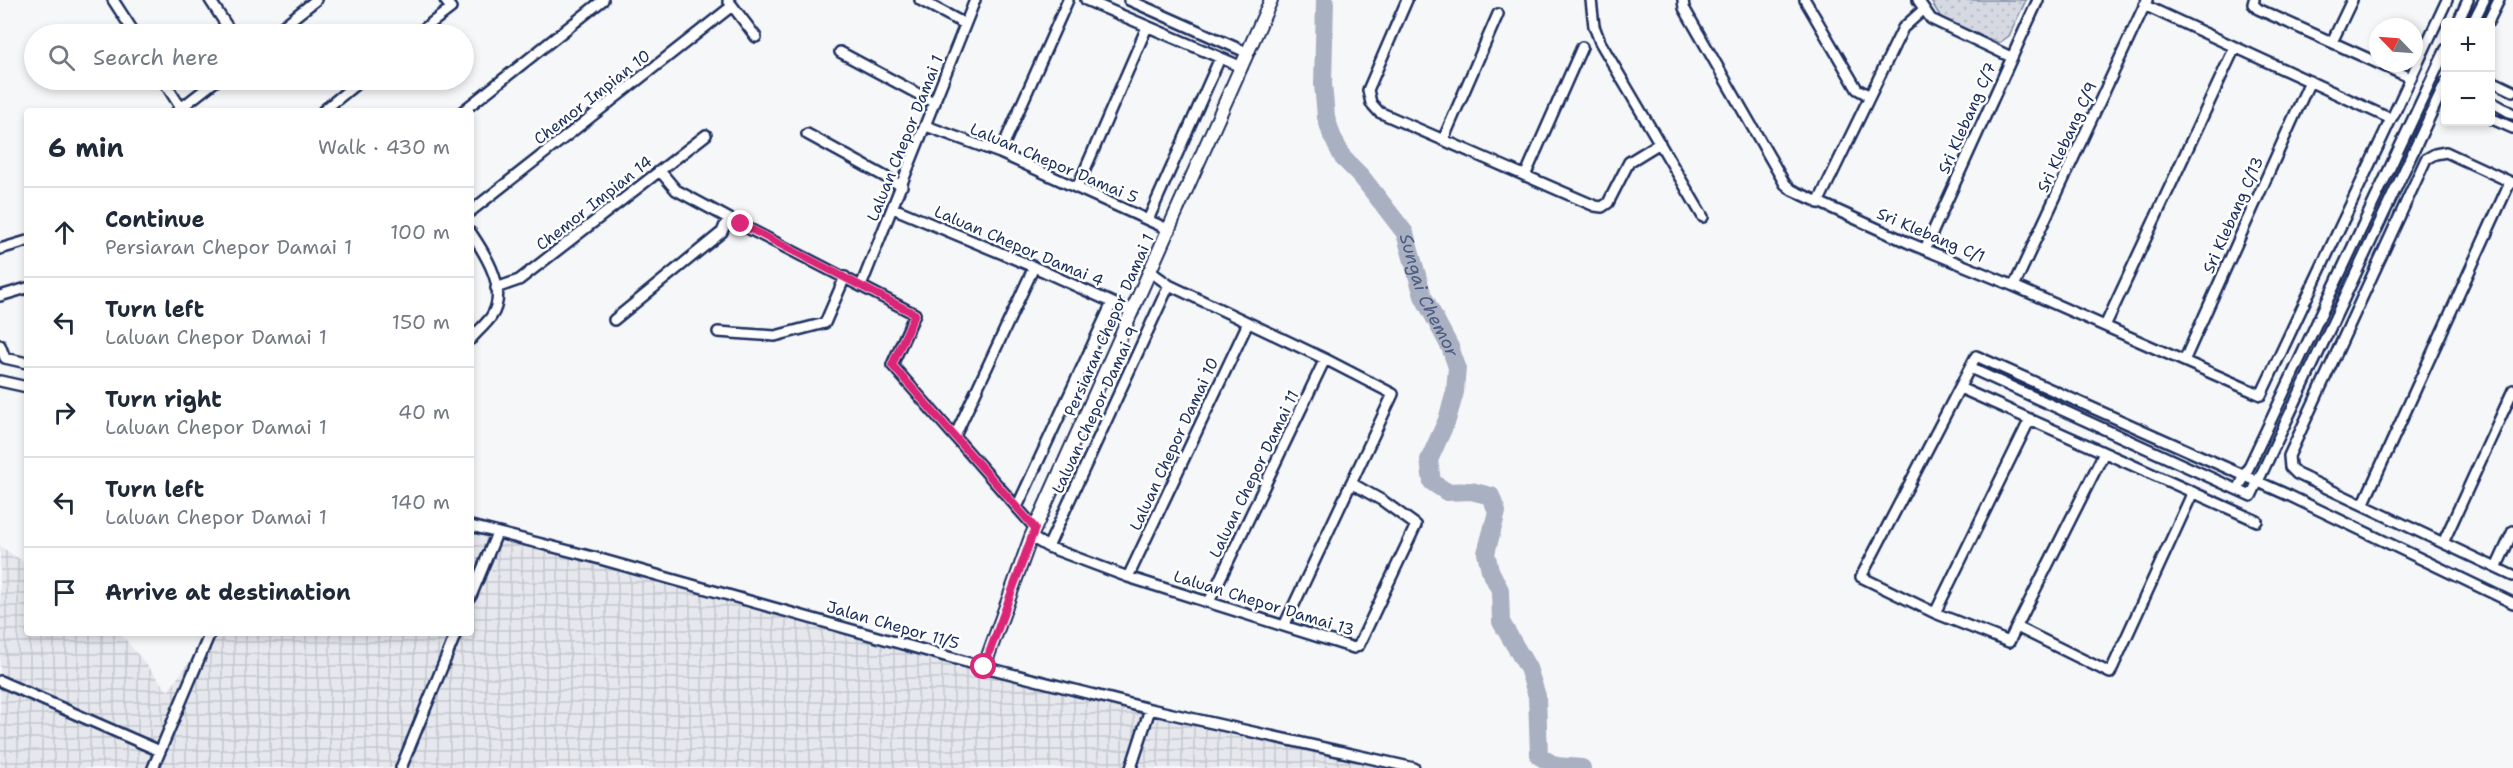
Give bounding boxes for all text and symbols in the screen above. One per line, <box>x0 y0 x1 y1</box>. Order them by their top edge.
north arrow <box>2369 18 2423 72</box>
map controls <box>2441 18 2495 126</box>
button: + <box>2441 18 2495 72</box>
search box <box>24 24 474 90</box>
icon: search <box>45 41 78 74</box>
text: Search here <box>93 43 219 72</box>
street label: Chemor Impian 10 <box>529 45 655 149</box>
street label: Laluan Chepor Damai 1 <box>862 52 948 224</box>
street label: Sri Klebang C/7 <box>1933 59 2001 177</box>
button: − <box>2441 72 2495 126</box>
street label: Sri Klebang C/9 <box>2032 78 2102 196</box>
street label: Laluan Chepor Damai 5 <box>967 118 1141 208</box>
text: 6 min <box>48 130 124 165</box>
text: Walk · 430 m <box>318 134 450 160</box>
street label: Chemor Impian 14 <box>532 151 656 255</box>
street label: Sri Klebang C/13 <box>2198 153 2268 277</box>
street label: Laluan Chepor Damai 4 <box>931 201 1107 291</box>
street label: Sri Klebang C/1 <box>1874 203 1988 267</box>
text: Continue <box>105 205 205 234</box>
route end <box>727 210 753 236</box>
icon: ahead <box>48 216 81 249</box>
text: 100 m <box>390 219 450 245</box>
street label: Persiaran Chepor Damai 1 <box>1059 230 1159 420</box>
water label: Sungai Chemor <box>1394 231 1465 360</box>
text: Persiaran Chepor Damai 1 <box>105 234 352 260</box>
text: Turn left <box>105 295 204 324</box>
icon: left <box>48 306 81 339</box>
text: 150 m <box>392 309 450 335</box>
street label: Laluan Chepor Damai 9 <box>1047 323 1143 497</box>
text: Laluan Chepor Damai 1 <box>105 324 327 350</box>
street label: Laluan Chepor Damai 10 <box>1125 354 1223 534</box>
text: Turn right <box>105 385 222 414</box>
street label: Laluan Chepor Damai 11 <box>1204 387 1304 561</box>
icon: right <box>48 396 81 429</box>
text: 40 m <box>398 399 450 425</box>
text: Laluan Chepor Damai 1 <box>105 414 327 440</box>
text: Turn left <box>105 475 204 504</box>
icon: left <box>48 486 81 519</box>
text: 140 m <box>391 489 450 515</box>
text: Laluan Chepor Damai 1 <box>105 504 327 530</box>
street label: Laluan Chepor Damai 13 <box>1171 565 1357 641</box>
icon: arrive <box>48 576 81 609</box>
text: Arrive at destination <box>105 578 351 607</box>
street label: Jalan Chepor 11/5 <box>824 596 962 654</box>
route start <box>970 653 996 679</box>

